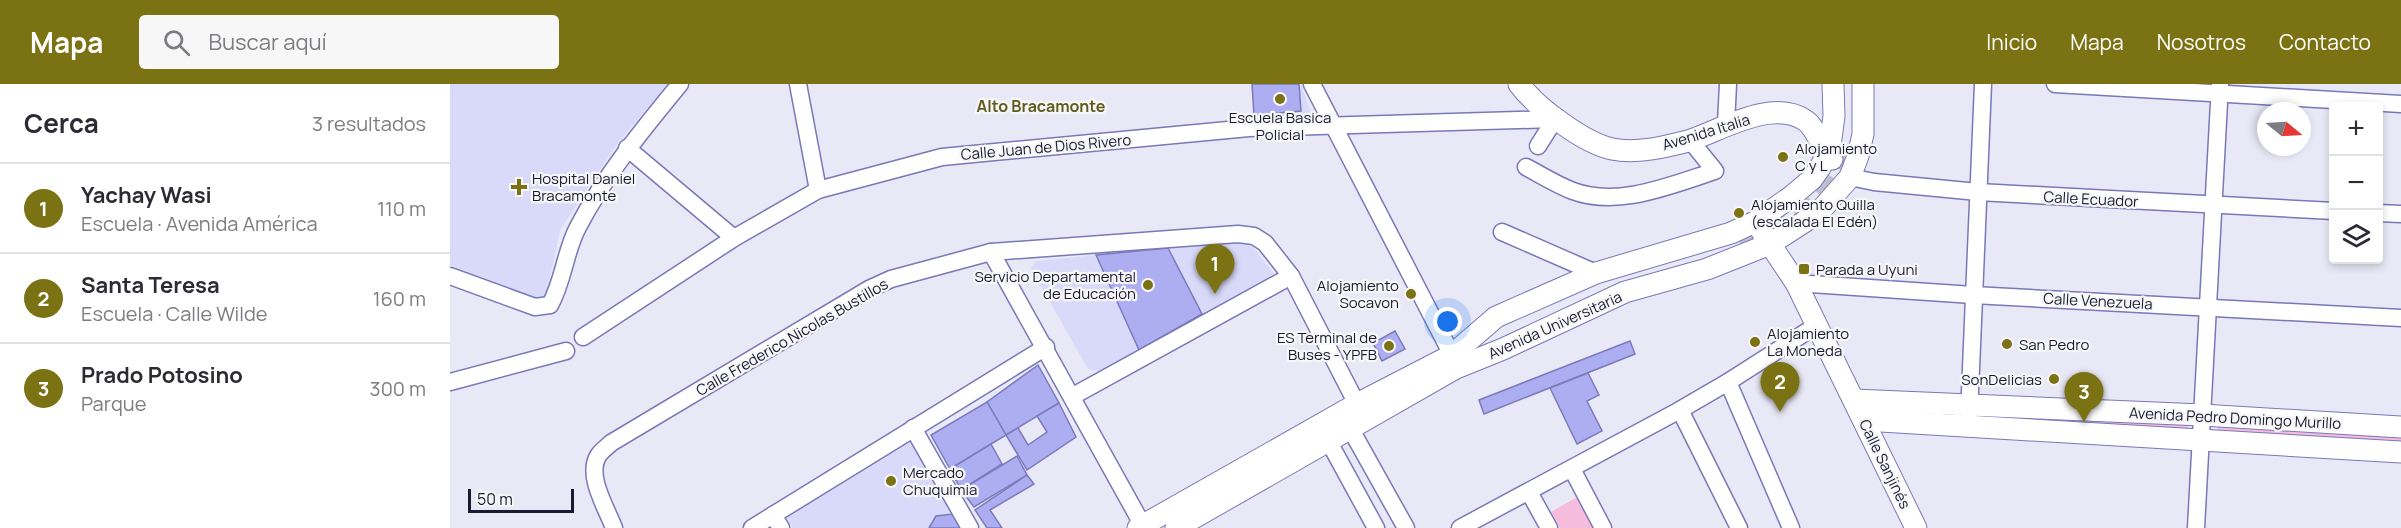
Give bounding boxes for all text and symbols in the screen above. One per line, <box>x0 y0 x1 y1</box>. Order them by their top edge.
search box <box>139 15 559 69</box>
text: Mapa <box>30 23 103 61</box>
icon: search <box>160 26 193 59</box>
text: Buscar aquí <box>208 27 327 57</box>
text: Inicio <box>1986 28 2037 56</box>
text: Mapa <box>2070 28 2124 56</box>
text: Nosotros <box>2157 28 2246 56</box>
text: Contacto <box>2279 28 2371 56</box>
marker: Escuela Basica Policial <box>1273 92 1287 106</box>
district label: Alto Bracamonte <box>977 95 1106 117</box>
north arrow <box>2257 102 2311 156</box>
map controls <box>2329 102 2383 264</box>
button: + <box>2329 102 2383 156</box>
text: Cerca <box>24 105 99 141</box>
place label: Escuela Basica Policial <box>1229 107 1331 145</box>
street label: Avenida Italia <box>1660 109 1752 155</box>
text: 3 resultados <box>312 110 426 137</box>
street label: Calle Juan de Dios Rivero <box>960 129 1132 165</box>
place label: Alojamiento C y L <box>1795 138 1877 176</box>
marker: Alojamiento C y L <box>1776 150 1790 164</box>
button: − <box>2329 156 2383 210</box>
place label: Hospital Daniel Bracamonte <box>532 168 635 206</box>
marker: Hospital Daniel Bracamonte <box>510 178 528 196</box>
text: Yachay Wasi <box>81 180 212 210</box>
street label: Calle Ecuador <box>2043 186 2140 212</box>
place label: Alojamiento Quilla (escalada El Edén) <box>1751 194 1878 232</box>
text: 1 <box>39 195 48 222</box>
text: 110 m <box>377 195 426 222</box>
marker: Alojamiento Quilla (escalada El Edén) <box>1732 206 1746 220</box>
text: Escuela · Avenida América <box>81 210 318 237</box>
button: layers <box>2329 210 2383 264</box>
pin: 1 <box>1196 244 1234 294</box>
place label: Parada a Uyuni <box>1816 259 1918 280</box>
marker: Parada a Uyuni <box>1797 262 1811 276</box>
place label: Servicio Departamental de Educación <box>974 266 1136 304</box>
text: Santa Teresa <box>81 270 220 300</box>
street label: Calle Frederico Nicolas Bustillos <box>692 273 892 401</box>
place label: Alojamiento Socavon <box>1317 275 1399 313</box>
marker: Servicio Departamental de Educación <box>1141 278 1155 292</box>
text: 2 <box>38 285 49 312</box>
text: 160 m <box>373 285 426 312</box>
street label: Avenida Universitaria <box>1485 286 1625 364</box>
marker: Alojamiento Socavon <box>1404 287 1418 301</box>
street label: Calle Venezuela <box>2043 288 2153 314</box>
text: Escuela · Calle Wilde <box>81 300 268 327</box>
your location <box>1433 307 1462 336</box>
place label: Alojamiento La Moneda <box>1767 323 1849 361</box>
place label: ES Terminal de Buses - YPFB <box>1277 327 1377 365</box>
place label: San Pedro <box>2019 334 2089 355</box>
marker: Alojamiento La Moneda <box>1748 335 1762 349</box>
marker: San Pedro <box>2000 337 2014 351</box>
marker: ES Terminal de Buses - YPFB <box>1382 339 1396 353</box>
text: Prado Potosino <box>81 360 243 390</box>
pin: 2 <box>1760 362 1800 412</box>
place label: SonDelicias <box>1961 369 2042 390</box>
marker: SonDelicias <box>2047 372 2061 386</box>
pin: 3 <box>2064 372 2104 422</box>
text: 3 <box>38 375 49 402</box>
text: 300 m <box>370 375 426 402</box>
text: Parque <box>81 390 146 417</box>
street label: Avenida Pedro Domingo Murillo <box>2128 402 2342 434</box>
street label: Calle Sanjinés <box>1854 416 1916 512</box>
place label: Mercado Chuquimia <box>903 462 977 500</box>
marker: Mercado Chuquimia <box>884 474 898 488</box>
scale bar <box>468 486 574 514</box>
text: 50 m <box>477 488 513 510</box>

